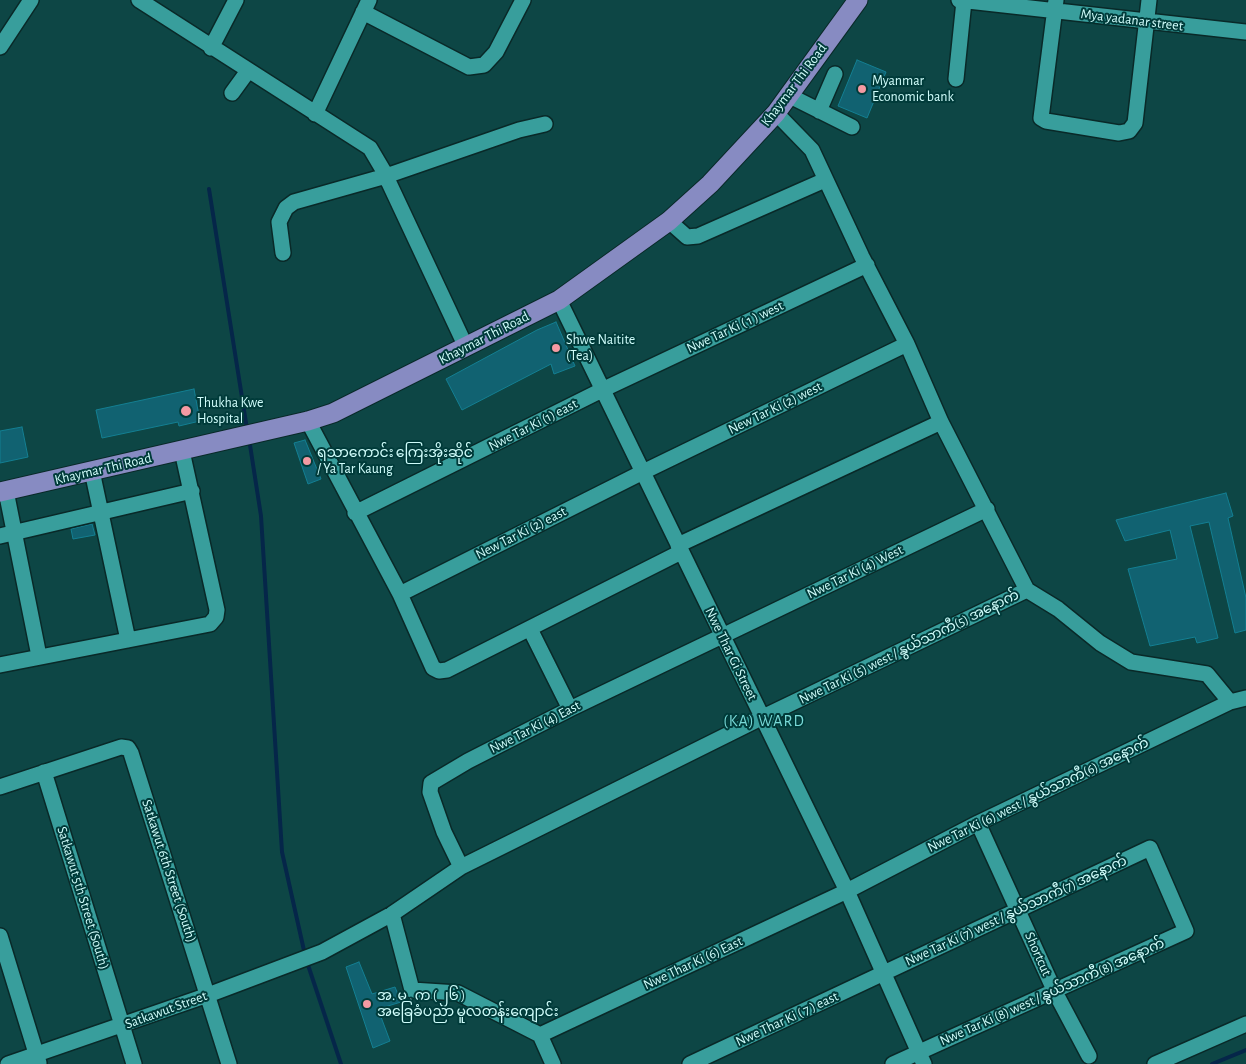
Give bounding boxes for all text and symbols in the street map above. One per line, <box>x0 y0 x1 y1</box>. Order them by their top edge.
street label: Mya yadanar street <box>1080 5 1184 35</box>
street label: Khaymar Thi Road <box>757 40 831 130</box>
place label: Myanmar Economic bank <box>872 73 954 105</box>
marker: Myanmar Economic bank <box>856 83 868 95</box>
street label: Nwe Tar Ki ( 1 ) west <box>684 297 786 357</box>
street label: Khaymar Thi Road <box>436 308 532 368</box>
place label: Shwe Naitite (Tea) <box>566 332 635 364</box>
marker: Shwe Naitite (Tea) <box>550 342 562 354</box>
street label: New Tar Ki (2) west <box>725 378 825 438</box>
place label: Thukha Kwe Hospital <box>197 395 264 428</box>
street label: Nwe Tar Ki (1) east <box>486 395 580 455</box>
marker: Thukha Kwe Hospital <box>179 404 193 418</box>
place label: ရသာကောင်း ကြေးအိုးဆိုင် / Ya Tar Kaung <box>317 445 473 478</box>
street label: Khaymar Thi Road <box>53 450 153 488</box>
marker: ရသာကောင်း ကြေးအိုးဆိုင် / Ya Tar Kaung <box>301 455 313 467</box>
street label: New Tar Ki (2) east <box>473 503 569 563</box>
street label: Nwe Tar Ki (4) West <box>804 541 906 603</box>
street label: Nwe Tar Ki (5) west / နွယ်သာကီ(5) အနောက် <box>796 586 1022 708</box>
street label: Nwe Thar Gi Street <box>701 605 761 703</box>
street label: Nwe Tar Ki (4) East <box>487 697 583 757</box>
district label: (KA) WARD <box>722 711 806 731</box>
street label: Nwe Tar Ki (6) west / နွယ်သာကီ(6) အနောက် <box>925 734 1151 856</box>
street label: Satkawut 6th Street (South) <box>138 797 200 945</box>
street label: Satkawut 5th Street (South) <box>53 824 113 972</box>
street label: Nwe Tar Ki (7) west / နွယ်သာကီ(7) အနောက် <box>902 852 1130 970</box>
street label: Shortcut <box>1021 929 1055 979</box>
street label: Nwe Thar Ki (6) East <box>641 933 745 993</box>
street label: Nwe Tar Ki (8) west / နွယ်သာကီ(8) အနောက် <box>937 935 1167 1049</box>
street label: Satkawut Street <box>123 987 209 1033</box>
place label: အ. မ . က ( ၂၆ ) အခြေခံပညာ မူလတန်းကျောင်း <box>377 988 558 1020</box>
street label: Nwe Thar Ki ( 7 ) east <box>733 988 841 1050</box>
marker: အ. မ . က ( ၂၆ ) အခြေခံပညာ မူလတန်းကျောင်း <box>361 998 373 1010</box>

